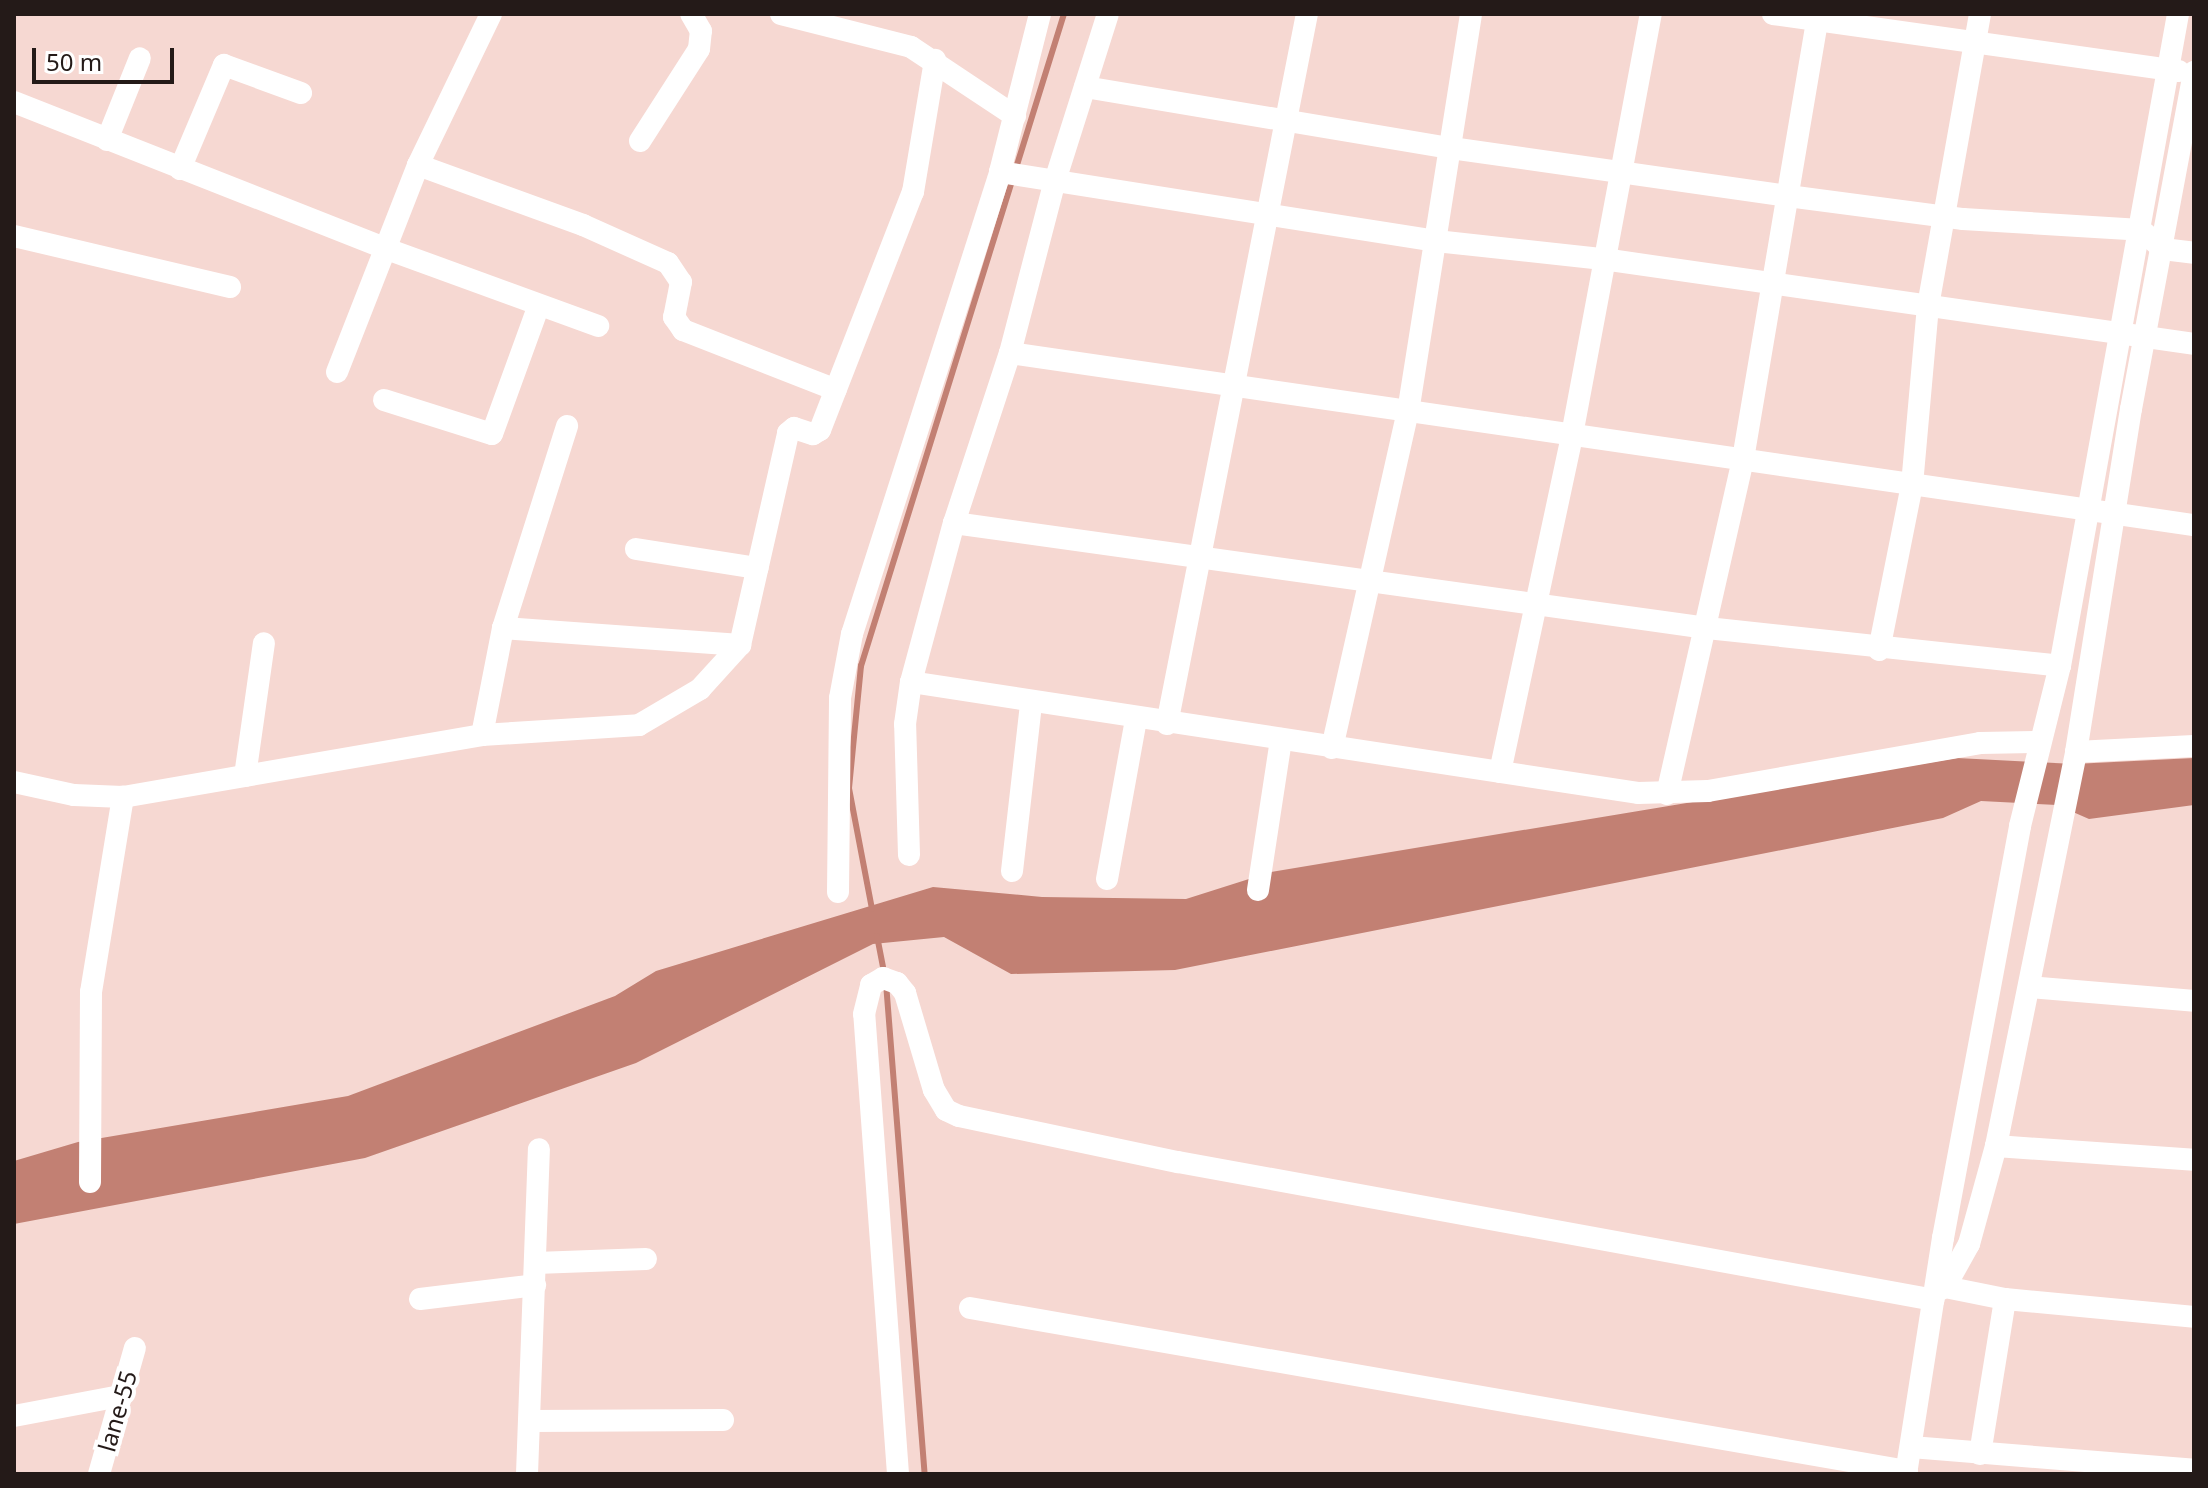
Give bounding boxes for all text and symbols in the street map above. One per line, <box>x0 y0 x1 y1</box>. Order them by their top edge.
scale bar <box>36 32 178 82</box>
text: 50 m <box>46 45 102 78</box>
street label: lane-55 <box>92 1367 142 1455</box>

